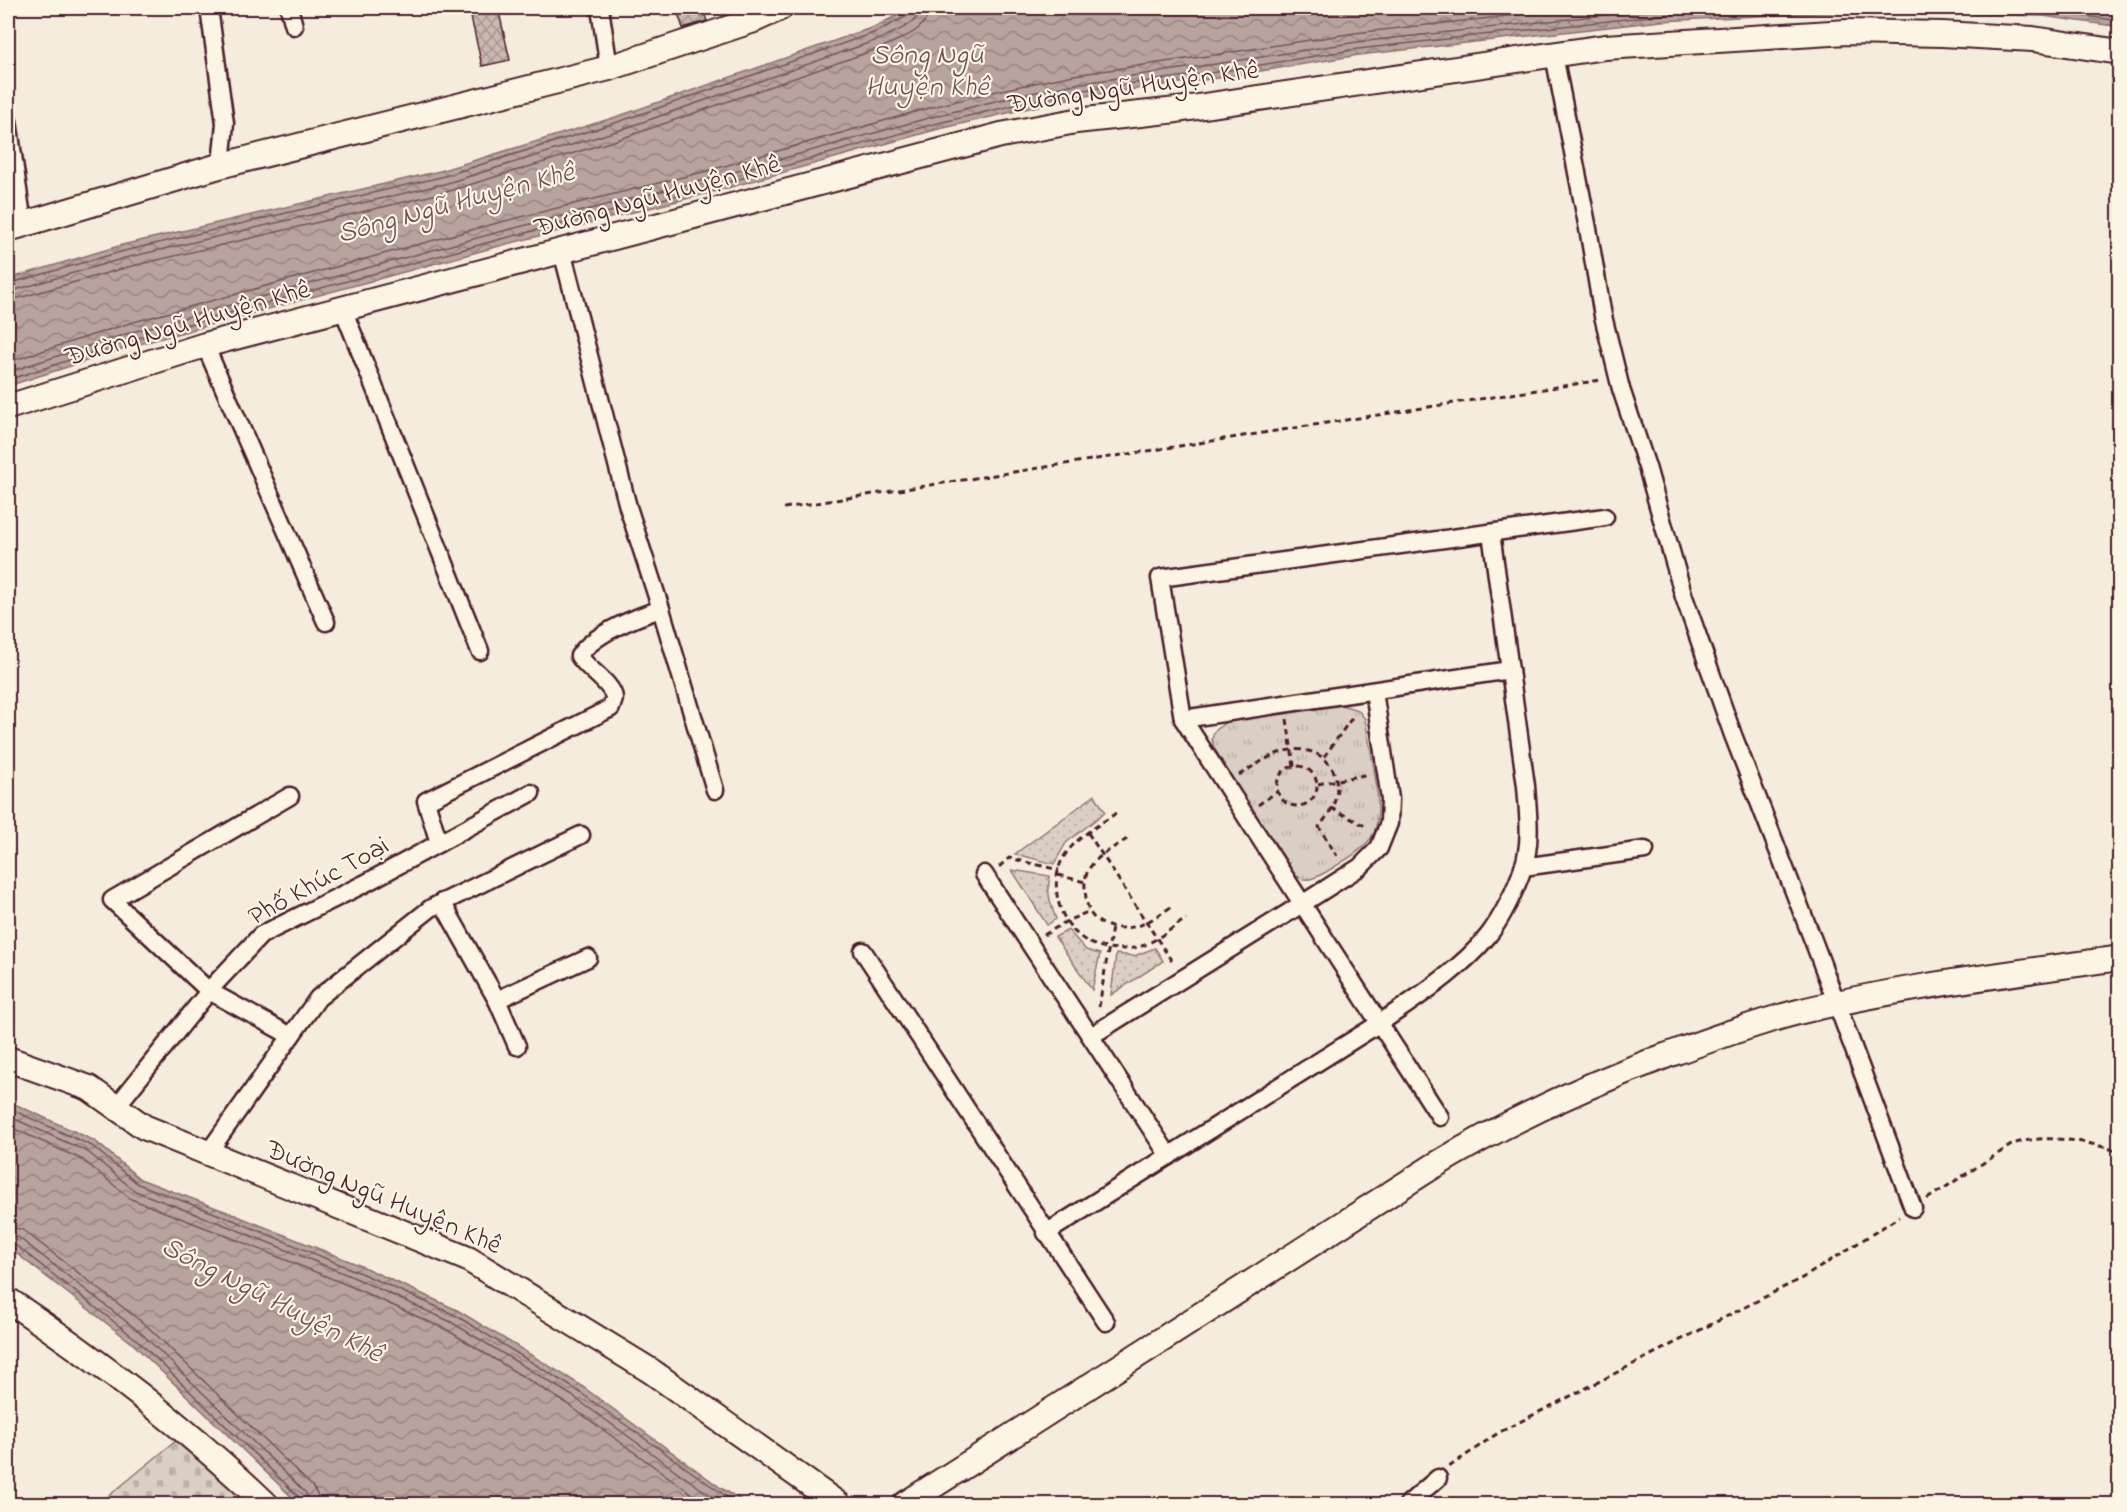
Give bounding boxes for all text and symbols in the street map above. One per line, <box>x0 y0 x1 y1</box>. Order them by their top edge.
water label: Sông Ngũ Huyện Khê <box>865 36 991 109</box>
street label: Đường Ngũ Huyện Khê <box>1004 51 1262 126</box>
street label: Đường Ngũ Huyện Khê <box>530 146 786 249</box>
water label: Sông Ngũ Huyện Khê <box>333 152 581 256</box>
street label: Đường Ngũ Huyện Khê <box>60 271 315 378</box>
street label: Phố Khúc Toại <box>242 827 397 937</box>
street label: Đường Ngũ Huyện Khê <box>258 1131 508 1266</box>
water label: Sông Ngũ Huyện Khê <box>154 1228 391 1376</box>

